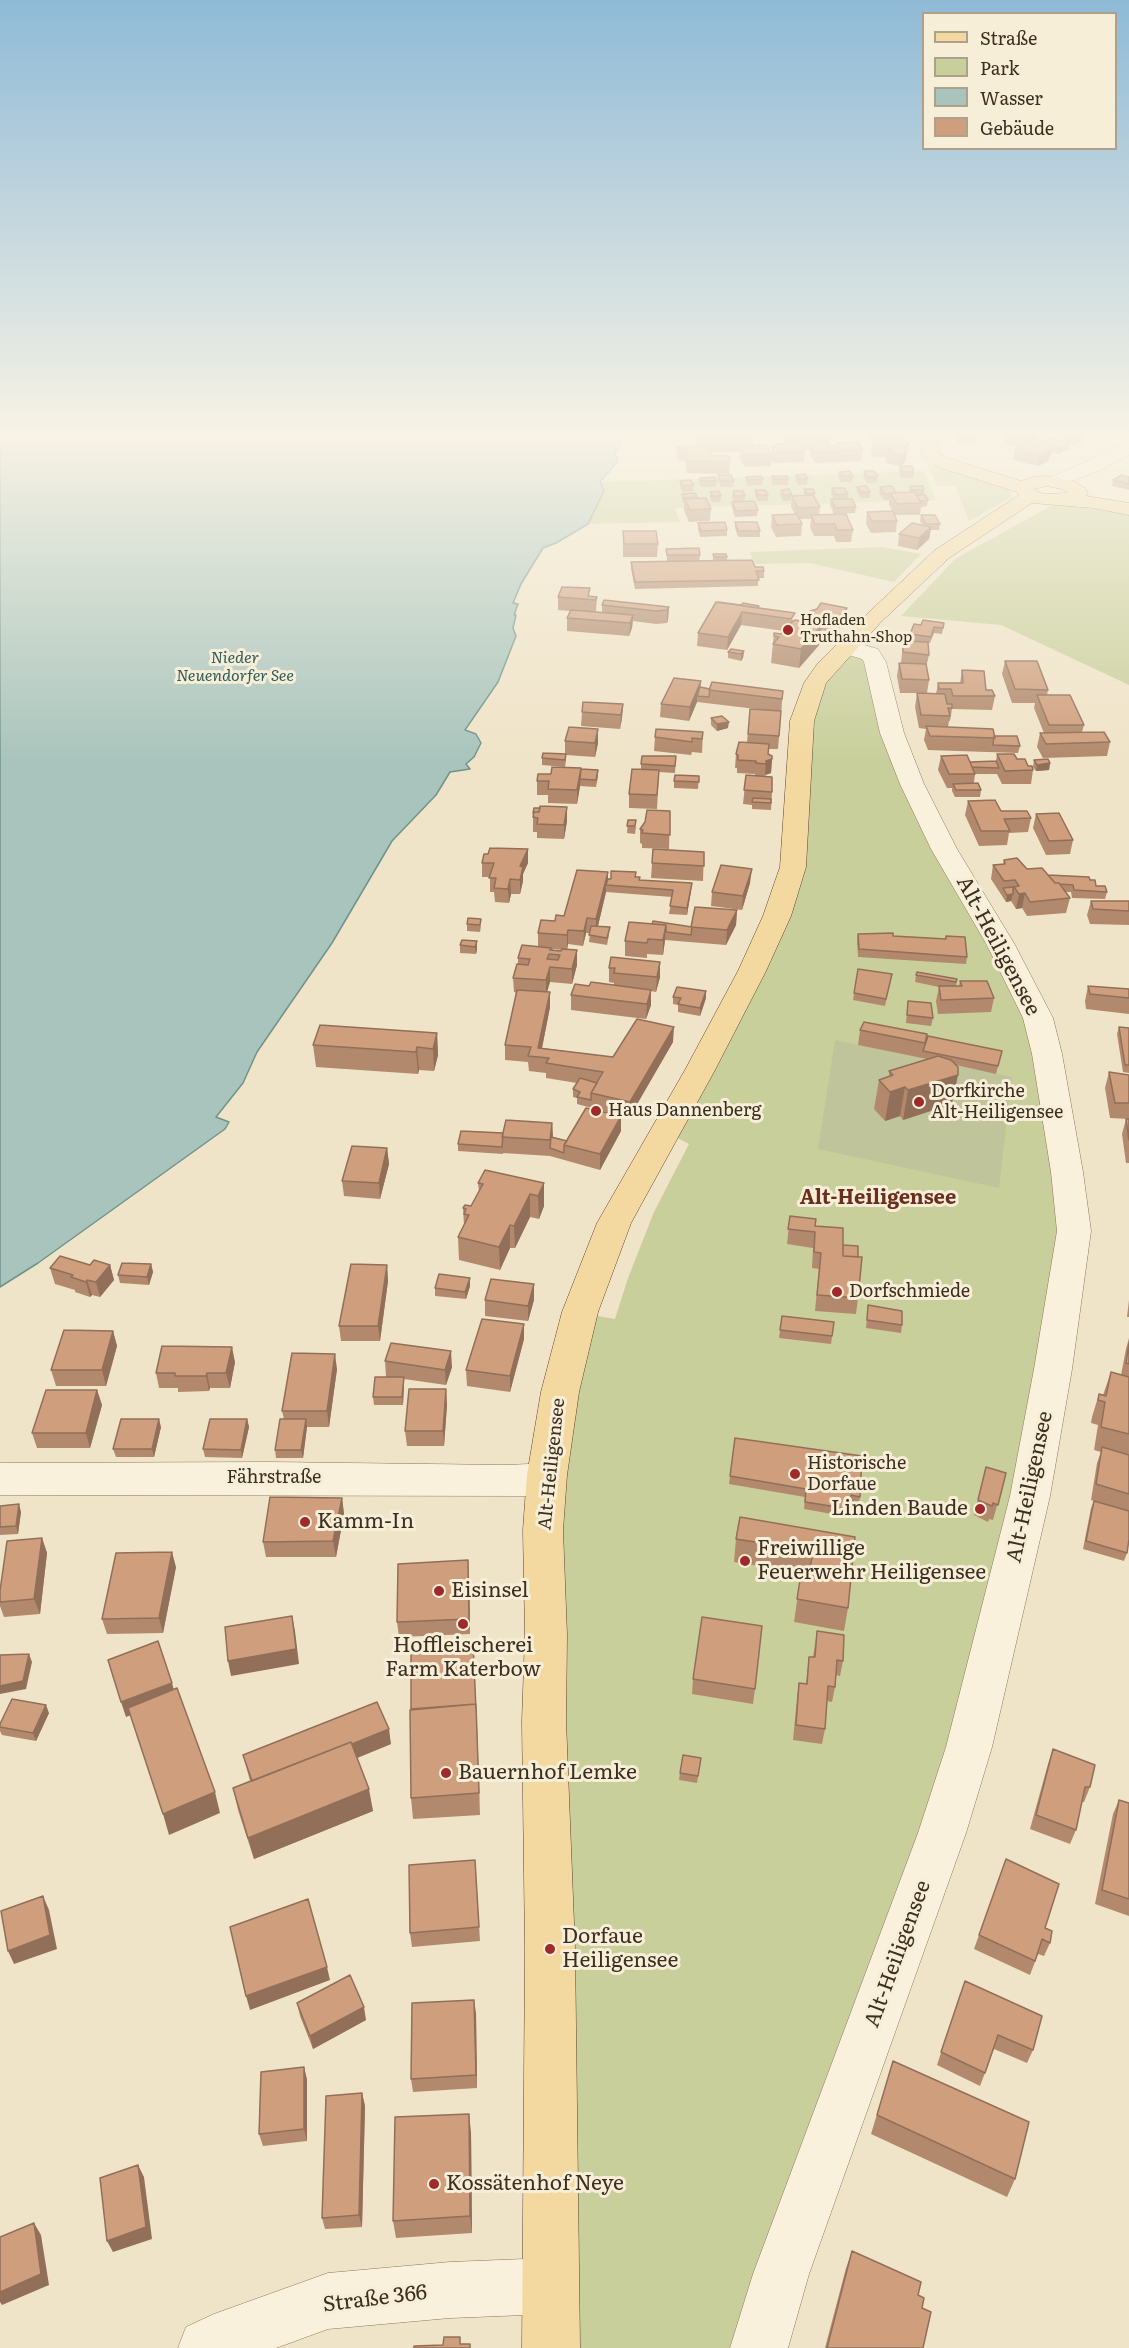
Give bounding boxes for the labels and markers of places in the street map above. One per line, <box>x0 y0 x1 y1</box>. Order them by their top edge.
place label: Hofladen Truthahn-Shop <box>800 612 912 647</box>
marker: Hofladen Truthahn-Shop <box>781 623 795 637</box>
place label: Dorfkirche Alt-Heiligensee <box>931 1081 1063 1124</box>
marker: Dorfkirche Alt-Heiligensee <box>912 1095 926 1109</box>
place label: Haus Dannenberg <box>608 1100 762 1122</box>
marker: Haus Dannenberg <box>589 1104 603 1118</box>
place label: Dorfschmiede <box>849 1281 970 1303</box>
marker: Dorfschmiede <box>830 1285 844 1299</box>
place label: Historische Dorfaue <box>807 1453 906 1496</box>
marker: Historische Dorfaue <box>788 1467 802 1481</box>
place label: Linden Baude <box>831 1496 968 1522</box>
marker: Linden Baude <box>973 1502 987 1516</box>
place label: Kamm-In <box>317 1509 414 1535</box>
marker: Kamm-In <box>298 1515 312 1529</box>
place label: Freiwillige Feuerwehr Heiligensee <box>757 1536 986 1586</box>
marker: Freiwillige Feuerwehr Heiligensee <box>738 1554 752 1568</box>
place label: Eisinsel <box>451 1578 529 1604</box>
marker: Eisinsel <box>432 1584 446 1598</box>
marker: Hoffleischerei Farm Katerbow <box>456 1617 470 1631</box>
place label: Hoffleischerei Farm Katerbow <box>385 1633 541 1683</box>
place label: Bauernhof Lemke <box>458 1760 637 1786</box>
marker: Bauernhof Lemke <box>439 1766 453 1780</box>
place label: Dorfaue Heiligensee <box>562 1924 678 1974</box>
marker: Dorfaue Heiligensee <box>543 1942 557 1956</box>
place label: Kossätenhof Neye <box>446 2171 624 2197</box>
marker: Kossätenhof Neye <box>427 2177 441 2191</box>

